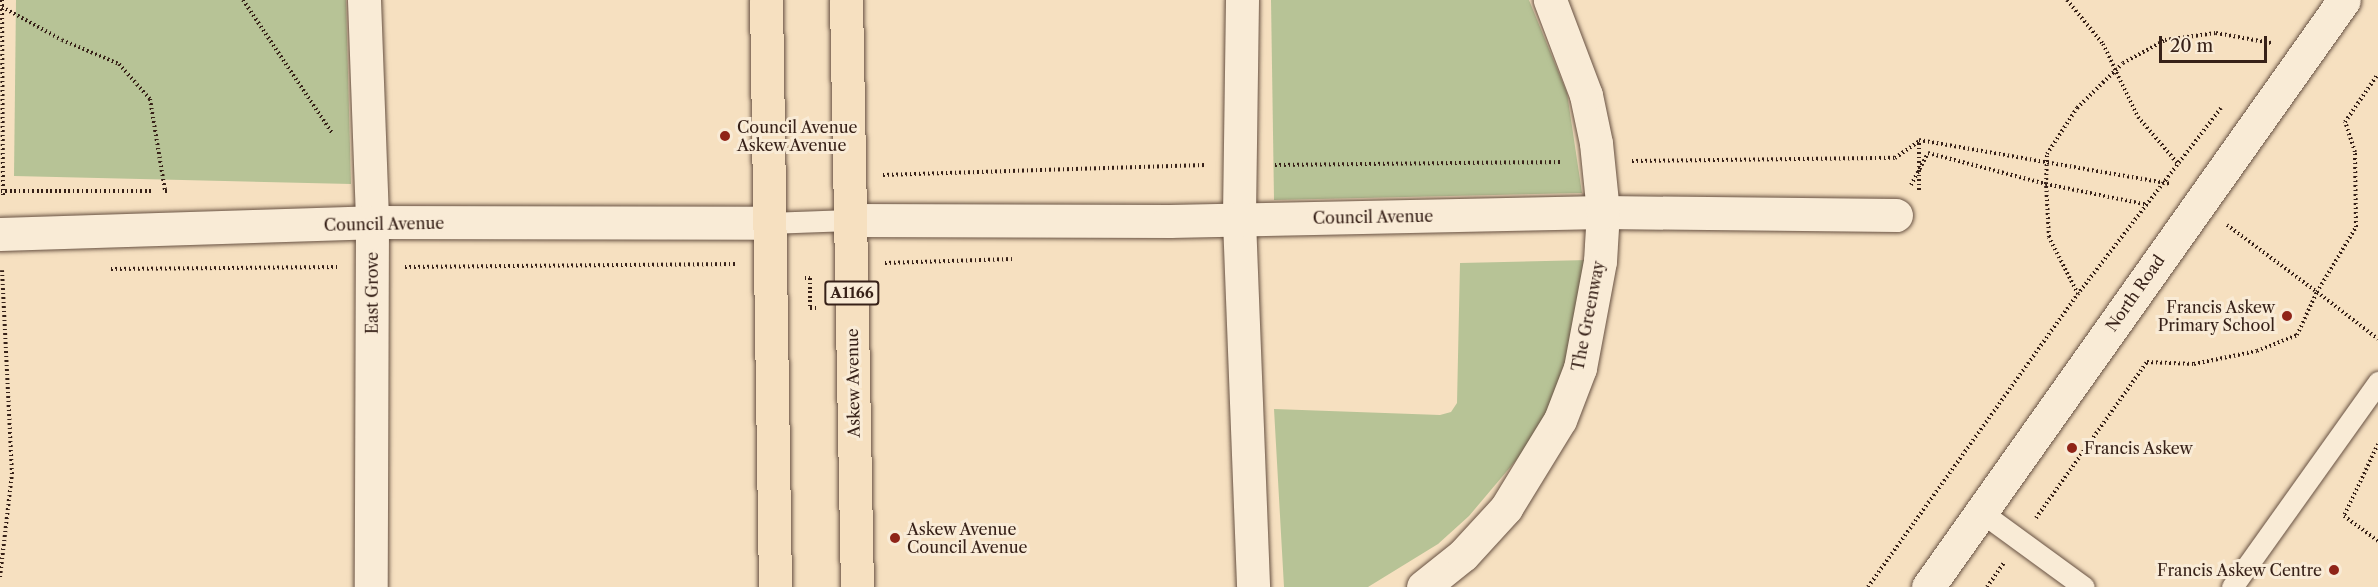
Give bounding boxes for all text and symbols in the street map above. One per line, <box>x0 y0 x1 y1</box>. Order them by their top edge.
scale bar <box>2162 24 2270 62</box>
text: 20 m <box>2170 35 2213 57</box>
place label: Council Avenue Askew Avenue <box>737 117 858 155</box>
marker: Council Avenue Askew Avenue <box>718 129 732 143</box>
street label: Council Avenue <box>1312 206 1434 228</box>
street label: Council Avenue <box>323 213 445 235</box>
street label: North Road <box>2102 251 2168 335</box>
street label: East Grove <box>362 252 382 334</box>
street label: The Greenway <box>1568 259 1608 373</box>
road number: A1166 <box>824 281 880 305</box>
place label: Francis Askew Primary School <box>2157 297 2275 335</box>
marker: Francis Askew Primary School <box>2280 309 2294 323</box>
street label: Askew Avenue <box>842 328 864 438</box>
place label: Francis Askew <box>2084 438 2193 458</box>
marker: Francis Askew <box>2065 441 2079 455</box>
place label: Askew Avenue Council Avenue <box>907 519 1028 557</box>
marker: Askew Avenue Council Avenue <box>888 531 902 545</box>
place label: Francis Askew Centre <box>2156 560 2322 580</box>
marker: Francis Askew Centre <box>2327 563 2341 577</box>

